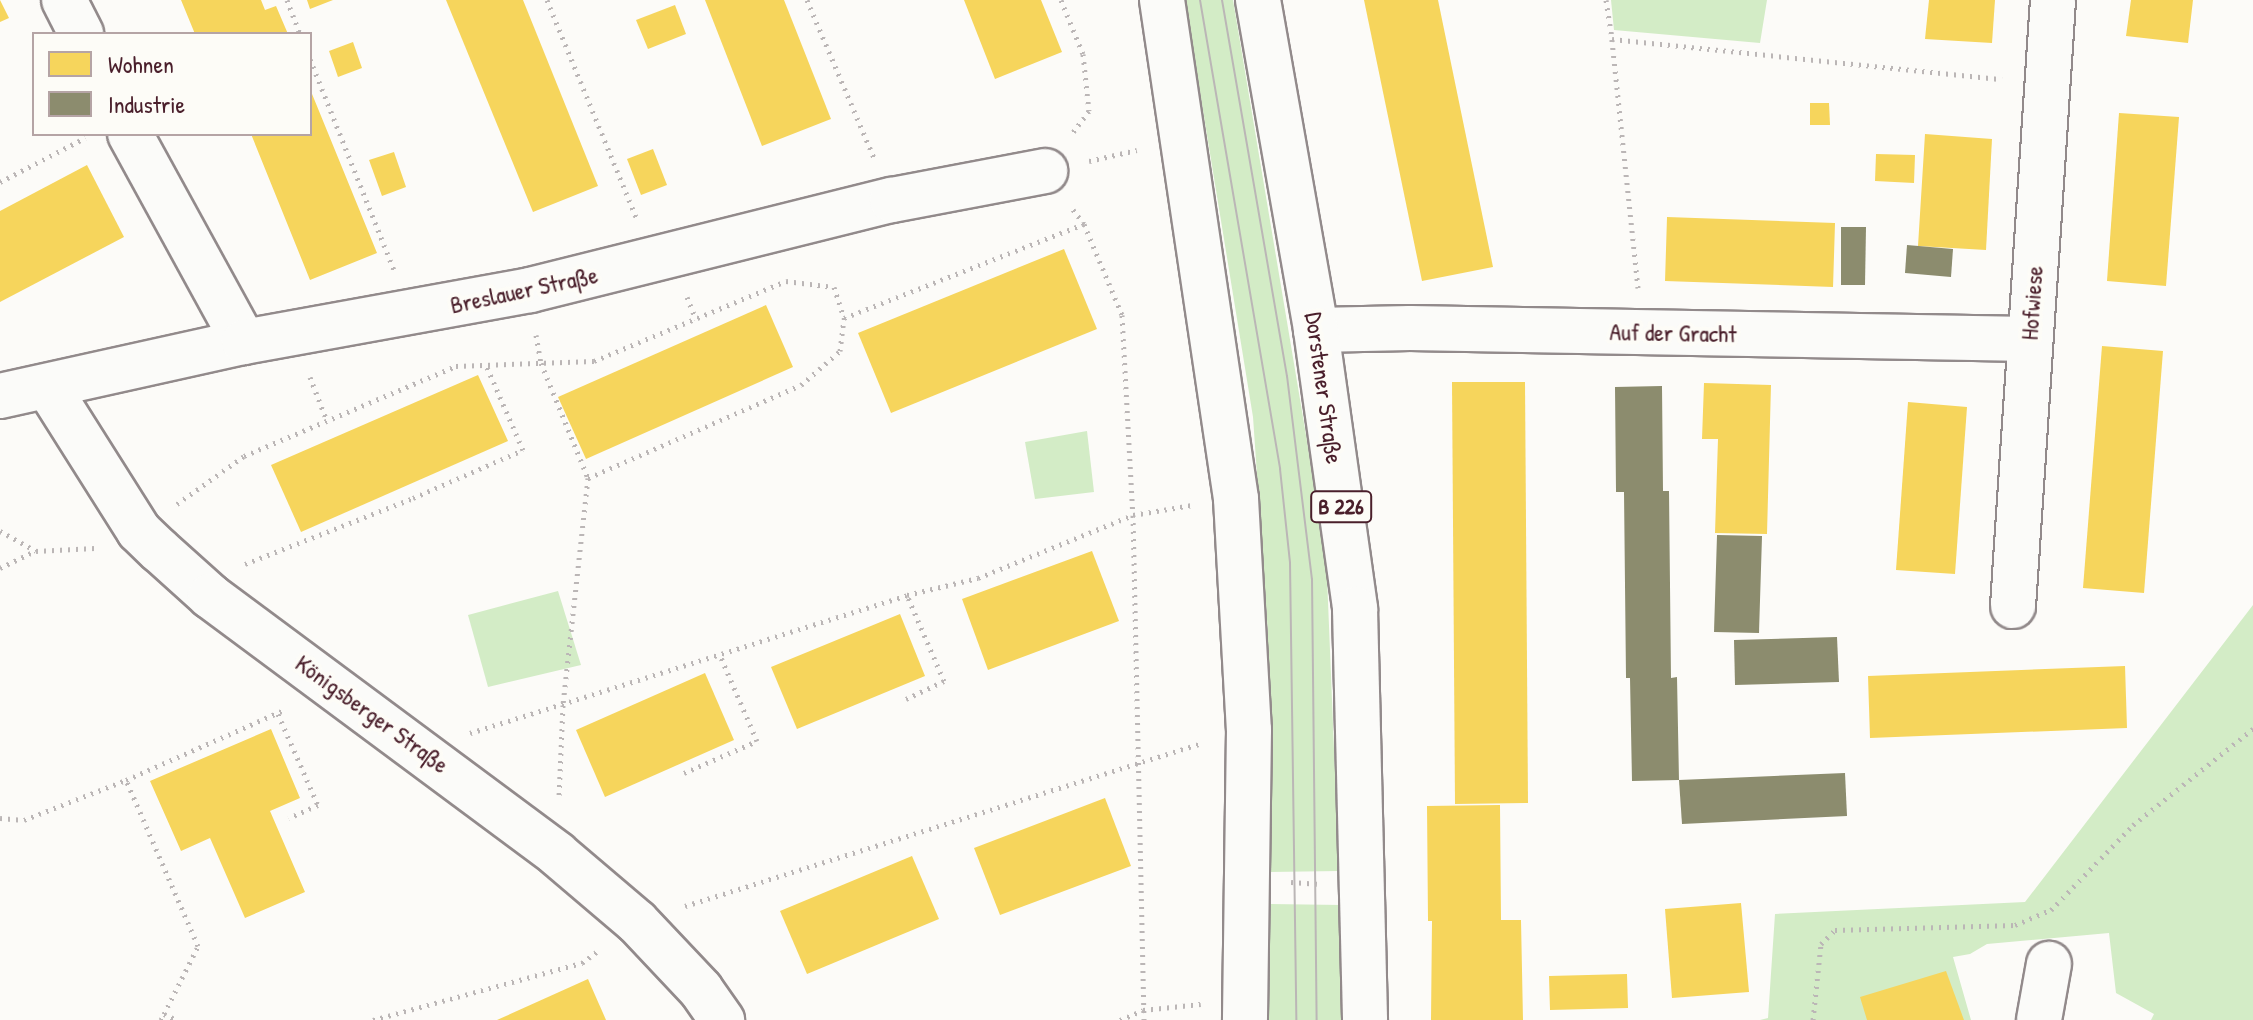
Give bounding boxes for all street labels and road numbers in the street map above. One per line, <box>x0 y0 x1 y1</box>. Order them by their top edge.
street label: Breslauer Straße <box>448 260 600 320</box>
street label: Hofwiese <box>2015 265 2049 341</box>
street label: Dorstener Straße <box>1299 310 1349 466</box>
street label: Auf der Gracht <box>1609 317 1737 349</box>
road number: B 226 <box>1309 489 1373 525</box>
street label: Königsberger Straße <box>290 649 454 779</box>

